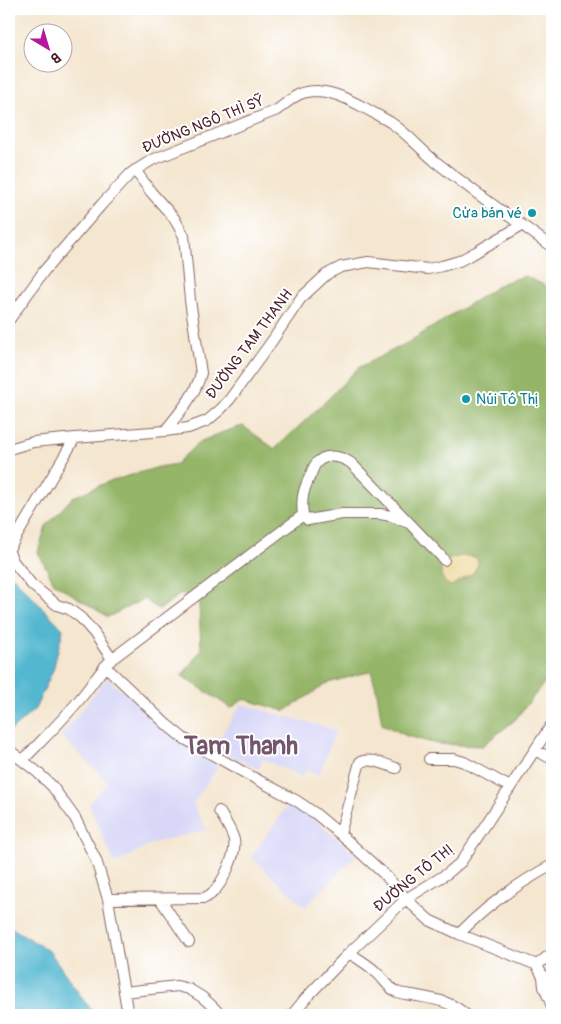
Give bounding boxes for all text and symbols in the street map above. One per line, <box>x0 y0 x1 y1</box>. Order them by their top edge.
north arrow <box>22 22 72 72</box>
text: B <box>47 49 64 67</box>
street label: ĐƯỜNG NGÔ THÌ SỸ <box>139 91 267 158</box>
place label: Cửa bán vé <box>452 204 522 223</box>
marker: Cửa bán vé <box>526 207 538 219</box>
street label: ĐƯỜNG TAM THANH <box>202 286 297 403</box>
place label: Núi Tô Thị <box>476 390 539 409</box>
marker: Núi Tô Thị <box>460 393 472 405</box>
district label: Tam Thanh <box>183 731 298 762</box>
street label: ĐƯỜNG TÔ THỊ <box>370 840 457 916</box>

